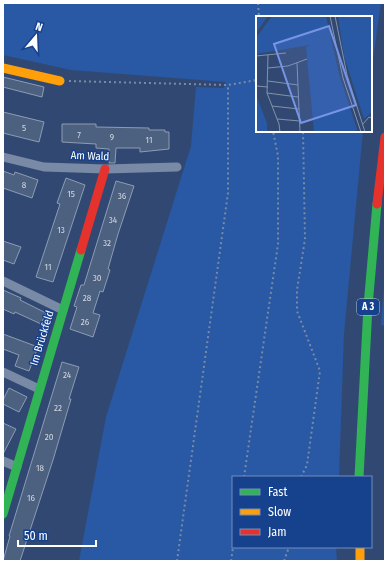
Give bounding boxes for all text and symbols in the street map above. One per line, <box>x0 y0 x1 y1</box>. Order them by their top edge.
north arrow <box>16 16 56 56</box>
inset map <box>256 16 372 132</box>
text: N <box>34 20 44 34</box>
house number: 5 <box>22 123 26 133</box>
house number: 7 <box>77 130 81 140</box>
house number: 9 <box>110 132 114 142</box>
house number: 11 <box>146 135 152 145</box>
street label: Am Wald <box>70 149 110 163</box>
house number: 8 <box>22 180 27 190</box>
house number: 15 <box>67 189 75 199</box>
house number: 36 <box>118 191 127 201</box>
house number: 34 <box>109 215 118 225</box>
house number: 13 <box>57 225 65 235</box>
house number: 32 <box>103 238 111 248</box>
house number: 11 <box>45 262 51 272</box>
house number: 30 <box>93 273 102 283</box>
house number: 28 <box>83 293 92 303</box>
road number: A 3 <box>357 299 379 315</box>
street label: Im Brückfeld <box>27 309 57 367</box>
house number: 26 <box>81 317 90 327</box>
house number: 24 <box>63 370 72 380</box>
house number: 22 <box>54 403 62 413</box>
house number: 20 <box>45 432 54 442</box>
house number: 18 <box>36 463 45 473</box>
legend <box>232 476 372 548</box>
text: Fast <box>268 485 287 499</box>
house number: 16 <box>27 493 36 503</box>
text: Slow <box>268 505 291 519</box>
scale bar <box>18 522 96 548</box>
text: Jam <box>268 525 286 539</box>
text: 50 m <box>24 529 48 543</box>

